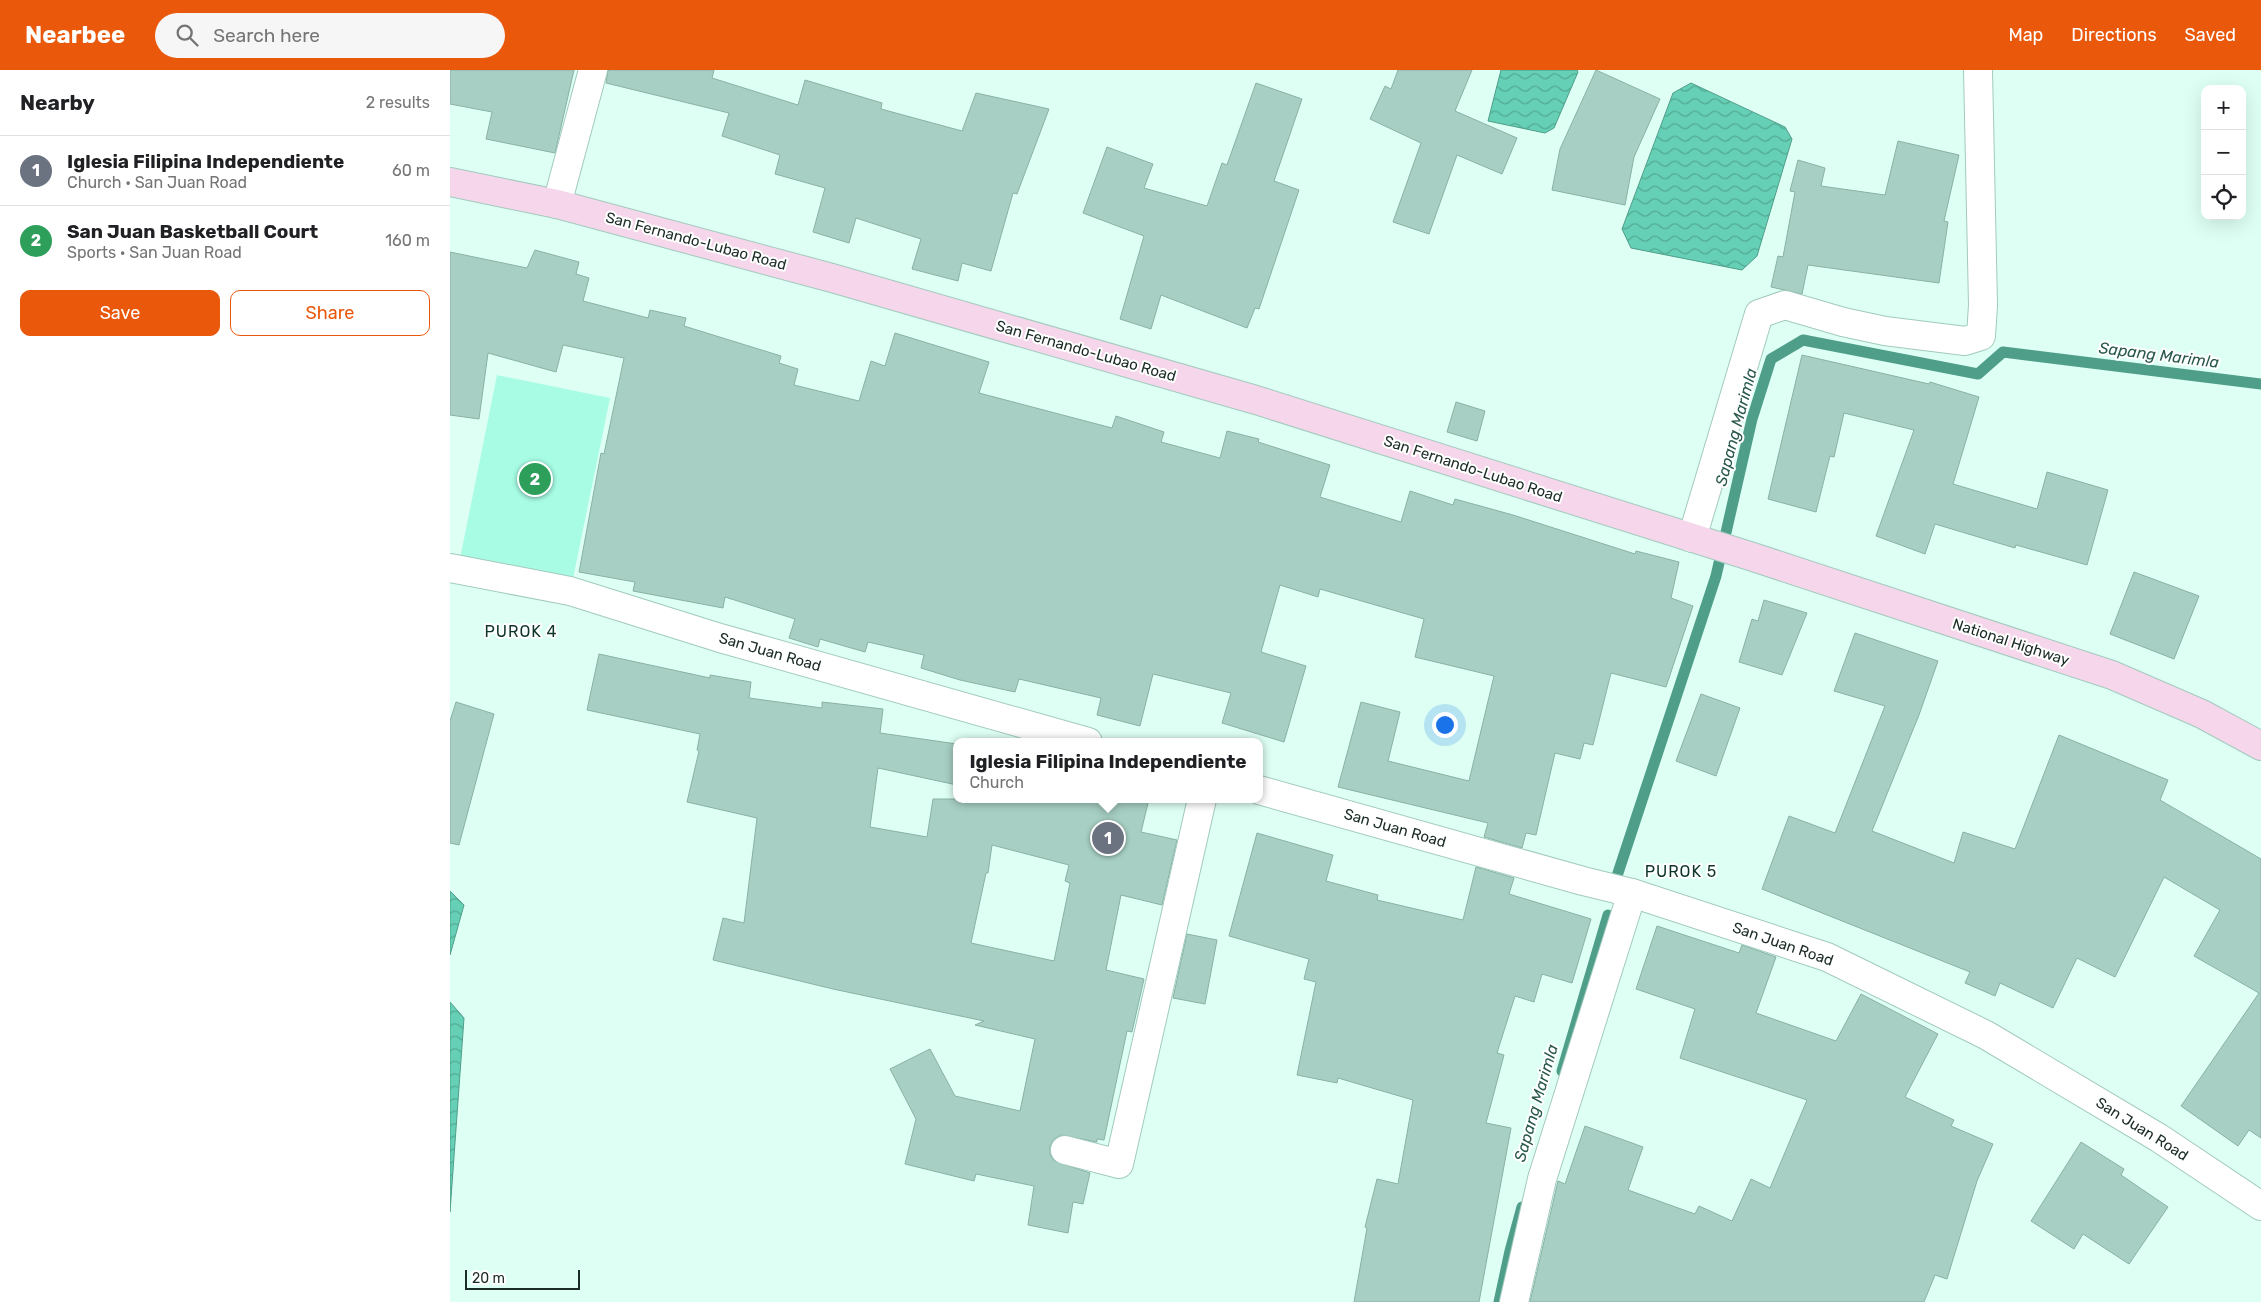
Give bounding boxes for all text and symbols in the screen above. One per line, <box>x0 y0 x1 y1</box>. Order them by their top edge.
search box <box>155 13 505 58</box>
text: Nearbee <box>25 21 125 49</box>
icon: search <box>173 21 201 49</box>
text: Search here <box>213 24 320 47</box>
text: Map <box>2008 24 2043 46</box>
text: Directions <box>2071 24 2157 46</box>
text: Saved <box>2185 24 2236 46</box>
map controls <box>2201 85 2246 220</box>
button: + <box>2201 85 2246 130</box>
text: Nearby <box>20 90 95 115</box>
text: 2 results <box>366 93 430 112</box>
button: − <box>2201 130 2246 175</box>
text: Iglesia Filipina Independiente <box>67 150 344 173</box>
text: 1 <box>32 161 40 180</box>
text: 60 m <box>392 161 430 180</box>
text: Church · San Juan Road <box>67 173 247 192</box>
button: locate <box>2201 175 2246 220</box>
street label: San Fernando-Lubao Road <box>604 208 788 274</box>
text: San Juan Basketball Court <box>67 220 318 243</box>
text: 2 <box>31 231 41 250</box>
text: 160 m <box>385 231 430 250</box>
text: Sports · San Juan Road <box>67 243 242 262</box>
button: Save <box>20 290 220 336</box>
button: Share <box>230 290 430 336</box>
street label: San Fernando-Lubao Road <box>994 317 1178 385</box>
water label: Sapang Marimla <box>2098 338 2220 372</box>
water label: Sapang Marimla <box>1711 366 1761 488</box>
street label: San Fernando-Lubao Road <box>1382 432 1564 506</box>
pin: 2 <box>519 460 551 498</box>
street label: National Highway <box>1950 615 2072 669</box>
district label: PUROK 4 <box>484 622 558 641</box>
street label: San Juan Road <box>717 629 823 675</box>
your location <box>1432 712 1458 738</box>
popup <box>953 738 1263 803</box>
text: Iglesia Filipina Independiente <box>969 750 1247 773</box>
text: Church <box>969 773 1024 792</box>
street label: San Juan Road <box>1342 805 1448 851</box>
pin: 1 <box>1092 819 1124 857</box>
district label: PUROK 5 <box>1645 862 1717 881</box>
street label: San Juan Road <box>1730 918 1836 970</box>
water label: Sapang Marimla <box>1510 1042 1562 1164</box>
street label: San Juan Road <box>2093 1093 2191 1165</box>
scale bar <box>465 1267 580 1290</box>
text: 20 m <box>472 1270 505 1287</box>

